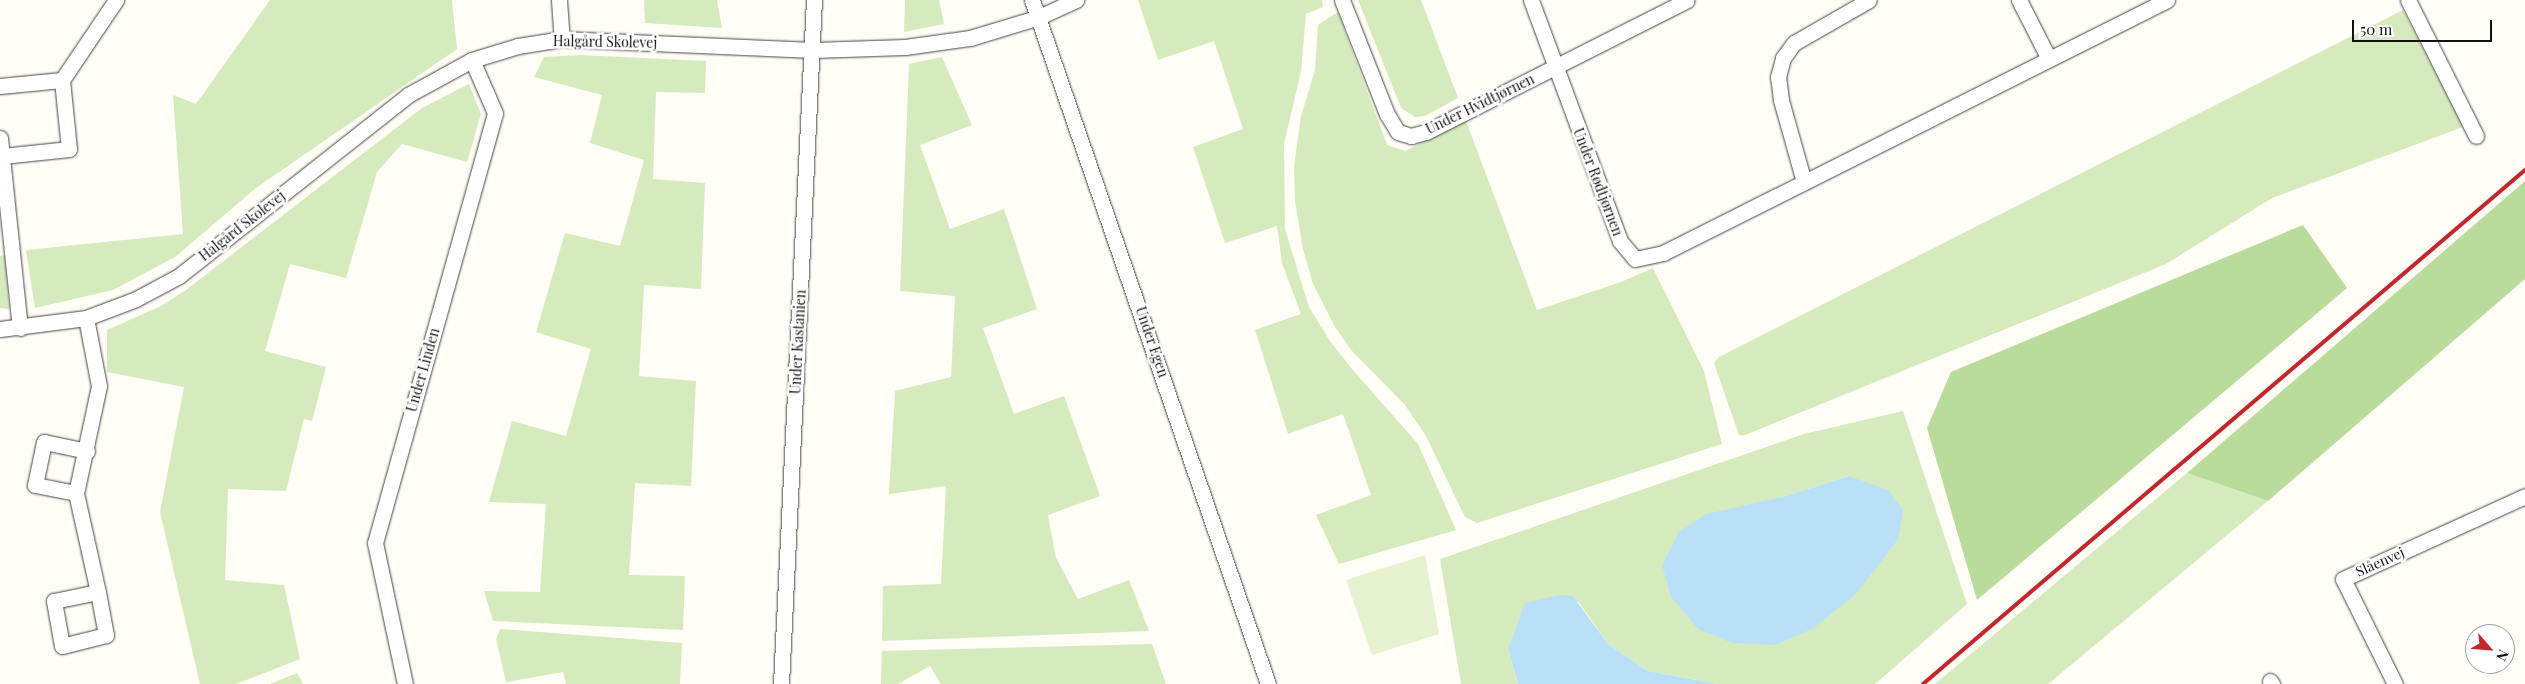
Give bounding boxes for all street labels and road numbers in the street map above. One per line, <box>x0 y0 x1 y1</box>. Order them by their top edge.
street label: Halgård Skolevej <box>553 33 657 51</box>
street label: Under Hvidtjørnen <box>1423 70 1537 138</box>
street label: Under Rødtjørnen <box>1570 126 1626 238</box>
street label: Halgård Skolevej <box>196 187 288 265</box>
street label: Under Kastanien <box>787 289 809 395</box>
street label: Under Egen <box>1132 304 1172 380</box>
street label: Under Linden <box>403 326 443 414</box>
street label: Slåenvej <box>2353 544 2407 580</box>

